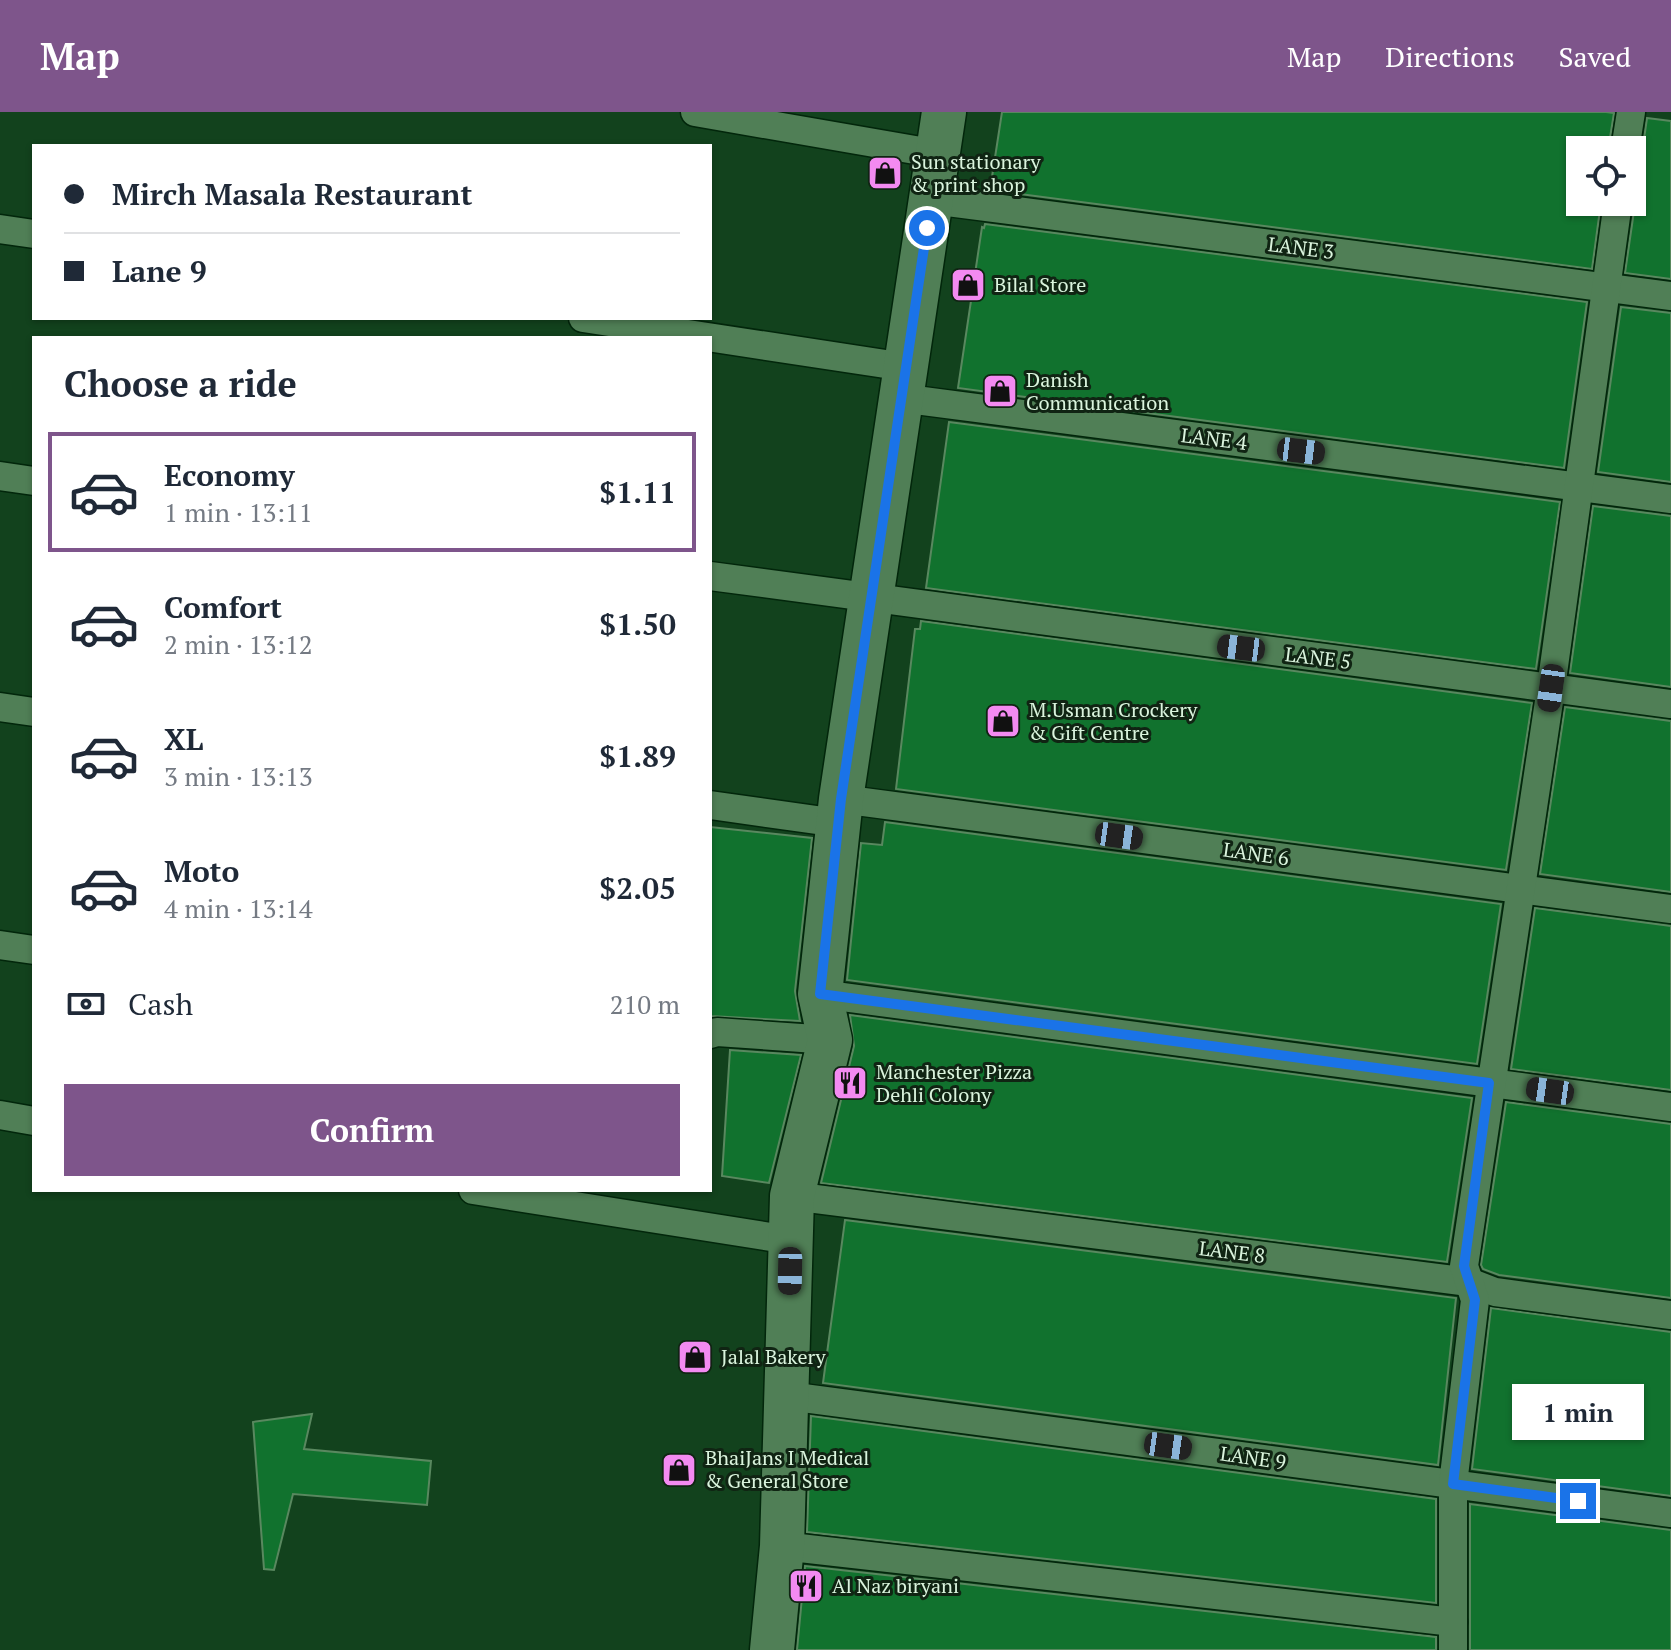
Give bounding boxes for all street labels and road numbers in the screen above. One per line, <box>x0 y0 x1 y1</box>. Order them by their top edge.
street label: LANE 3 <box>1266 230 1336 265</box>
street label: LANE 4 <box>1179 421 1249 456</box>
street label: LANE 5 <box>1283 640 1353 675</box>
street label: LANE 6 <box>1221 836 1291 872</box>
street label: LANE 8 <box>1197 1234 1267 1269</box>
street label: LANE 9 <box>1218 1440 1288 1475</box>

